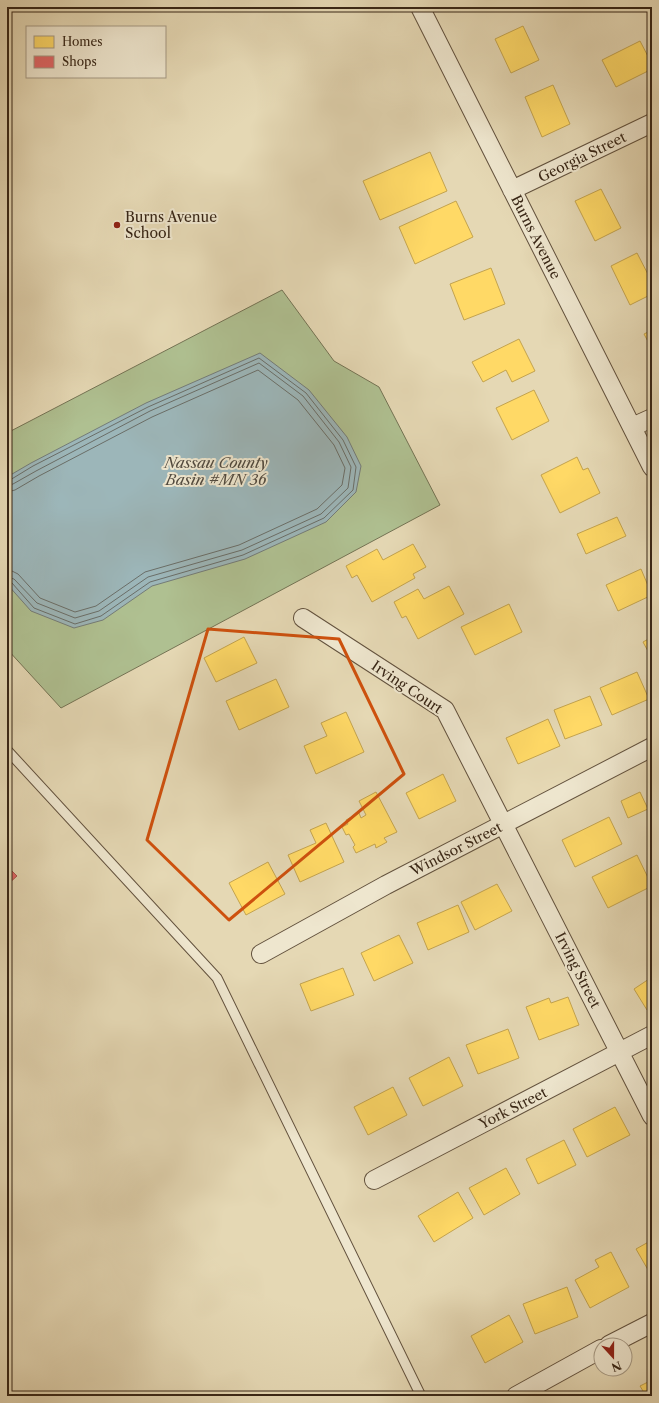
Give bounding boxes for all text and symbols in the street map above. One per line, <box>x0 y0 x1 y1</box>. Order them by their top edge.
legend <box>26 26 166 78</box>
text: Homes <box>62 34 102 49</box>
text: Shops <box>62 54 97 69</box>
street label: Georgia Street <box>535 128 629 186</box>
street label: Burns Avenue <box>507 192 565 282</box>
place label: Burns Avenue School <box>125 208 217 242</box>
marker: Burns Avenue School <box>112 220 122 230</box>
water label: Nassau County Basin #MN 36 <box>163 453 268 489</box>
street label: Irving Court <box>368 657 446 717</box>
street label: Windsor Street <box>406 818 505 880</box>
street label: Irving Street <box>551 929 605 1011</box>
street label: York Street <box>475 1083 550 1133</box>
north arrow <box>593 1337 633 1377</box>
text: N <box>609 1358 624 1375</box>

